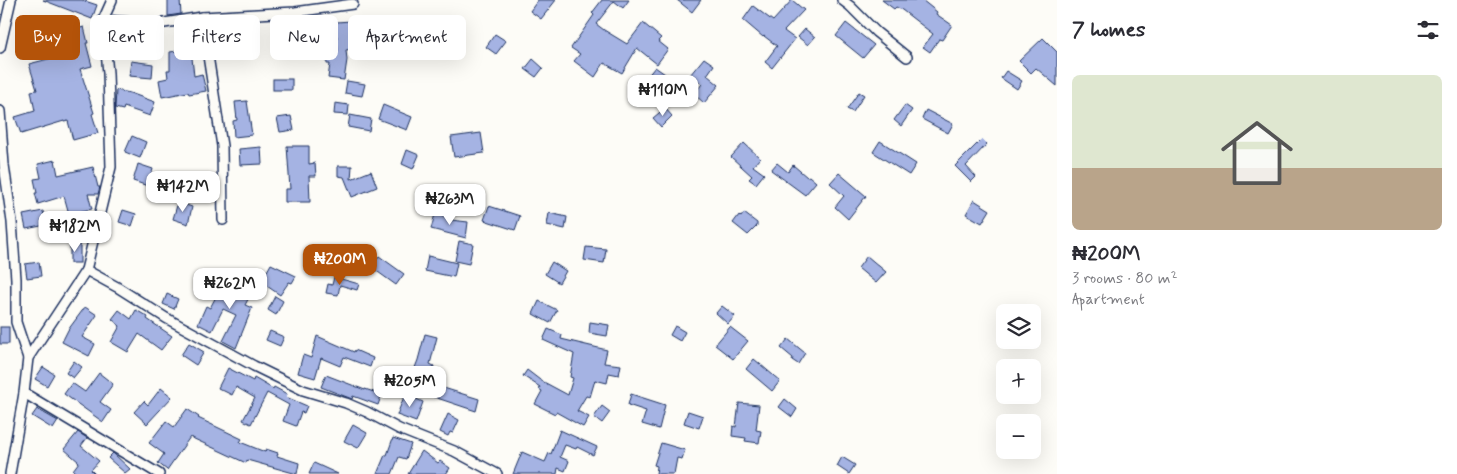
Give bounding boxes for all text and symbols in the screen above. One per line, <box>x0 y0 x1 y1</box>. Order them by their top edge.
chip: Buy <box>15 15 80 60</box>
chip: Rent <box>90 15 164 60</box>
chip: Filters <box>174 15 260 60</box>
chip: New <box>270 15 338 60</box>
chip: Apartment <box>348 15 466 60</box>
text: 7 homes <box>1072 16 1145 44</box>
icon: filters <box>1414 16 1442 44</box>
pin: ₦110M <box>628 74 698 117</box>
text: ₦110M <box>638 80 688 101</box>
icon: home <box>1212 108 1302 198</box>
pin: ₦142M <box>148 170 218 213</box>
text: ₦142M <box>157 176 209 197</box>
pin: ₦263M <box>415 184 485 226</box>
text: ₦263M <box>426 189 474 210</box>
pin: ₦182M <box>40 210 110 253</box>
text: ₦182M <box>49 216 101 237</box>
text: ₦200M <box>1072 240 1141 268</box>
pin: ₦200M <box>305 244 375 286</box>
text: ₦200M <box>314 249 366 270</box>
pin: ₦262M <box>195 268 265 310</box>
text: 3 rooms · 80 m² <box>1072 268 1178 289</box>
text: ₦262M <box>204 273 256 294</box>
text: Apartment <box>1072 289 1145 310</box>
map controls <box>996 304 1041 459</box>
button: layers <box>996 304 1041 349</box>
button: + <box>996 359 1041 404</box>
pin: ₦205M <box>375 366 445 408</box>
text: ₦205M <box>384 371 436 392</box>
button: − <box>996 414 1041 459</box>

